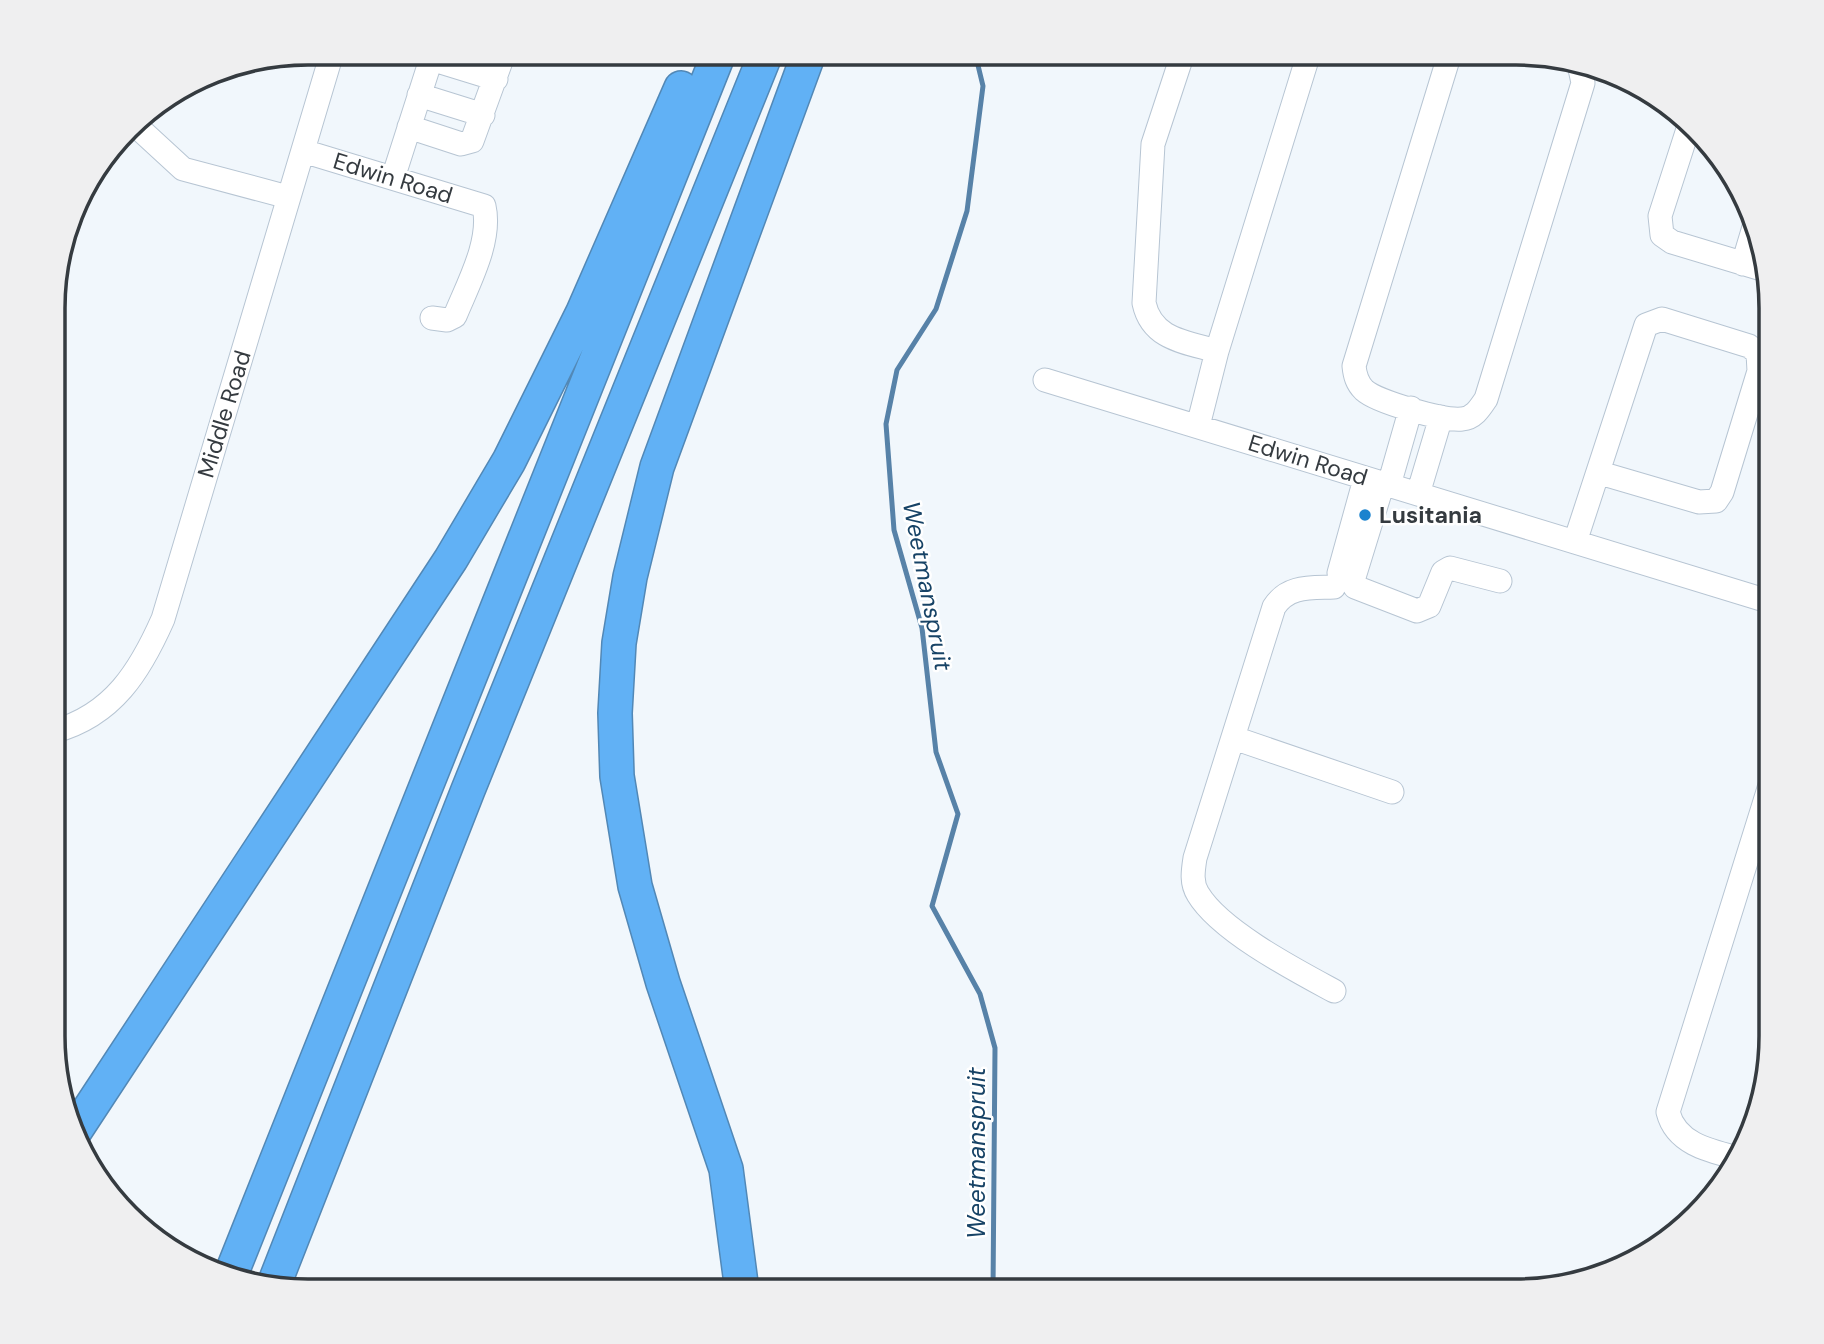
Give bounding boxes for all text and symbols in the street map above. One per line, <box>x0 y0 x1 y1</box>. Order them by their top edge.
street label: Edwin Road <box>330 146 456 210</box>
street label: Middle Road <box>190 347 258 481</box>
street label: Edwin Road <box>1245 428 1371 492</box>
water label: Weetmanspruit <box>896 499 959 674</box>
place label: Lusitania <box>1379 500 1482 530</box>
marker: Lusitania <box>1357 507 1373 523</box>
water label: Weetmanspruit <box>961 1066 992 1239</box>

